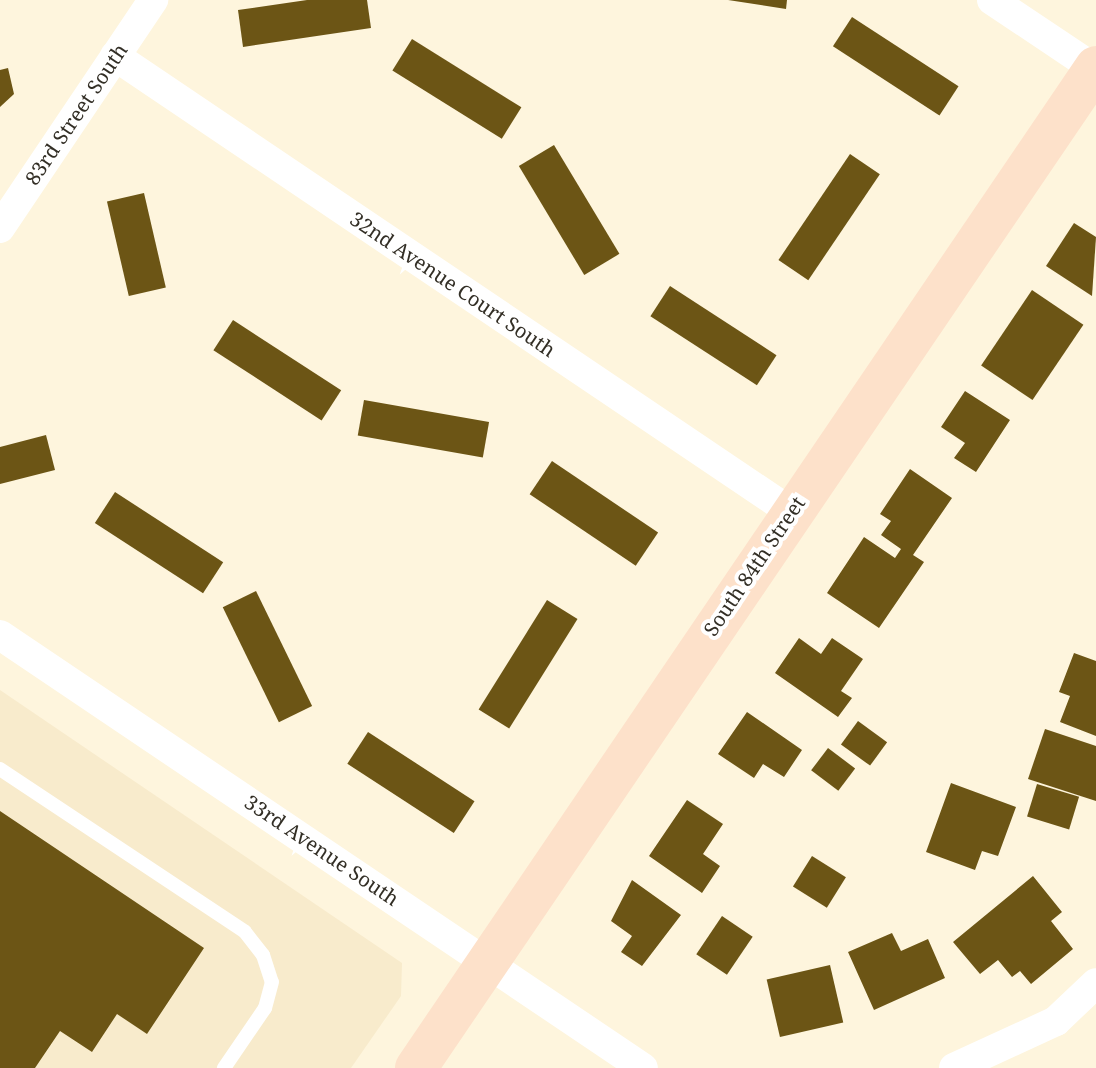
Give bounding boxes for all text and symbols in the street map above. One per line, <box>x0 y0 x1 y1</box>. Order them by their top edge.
street label: 83rd Street South <box>20 39 132 189</box>
street label: 32nd Avenue Court South <box>346 206 560 362</box>
street label: South 84th Street <box>698 492 810 640</box>
street label: 33rd Avenue South <box>240 790 404 910</box>

